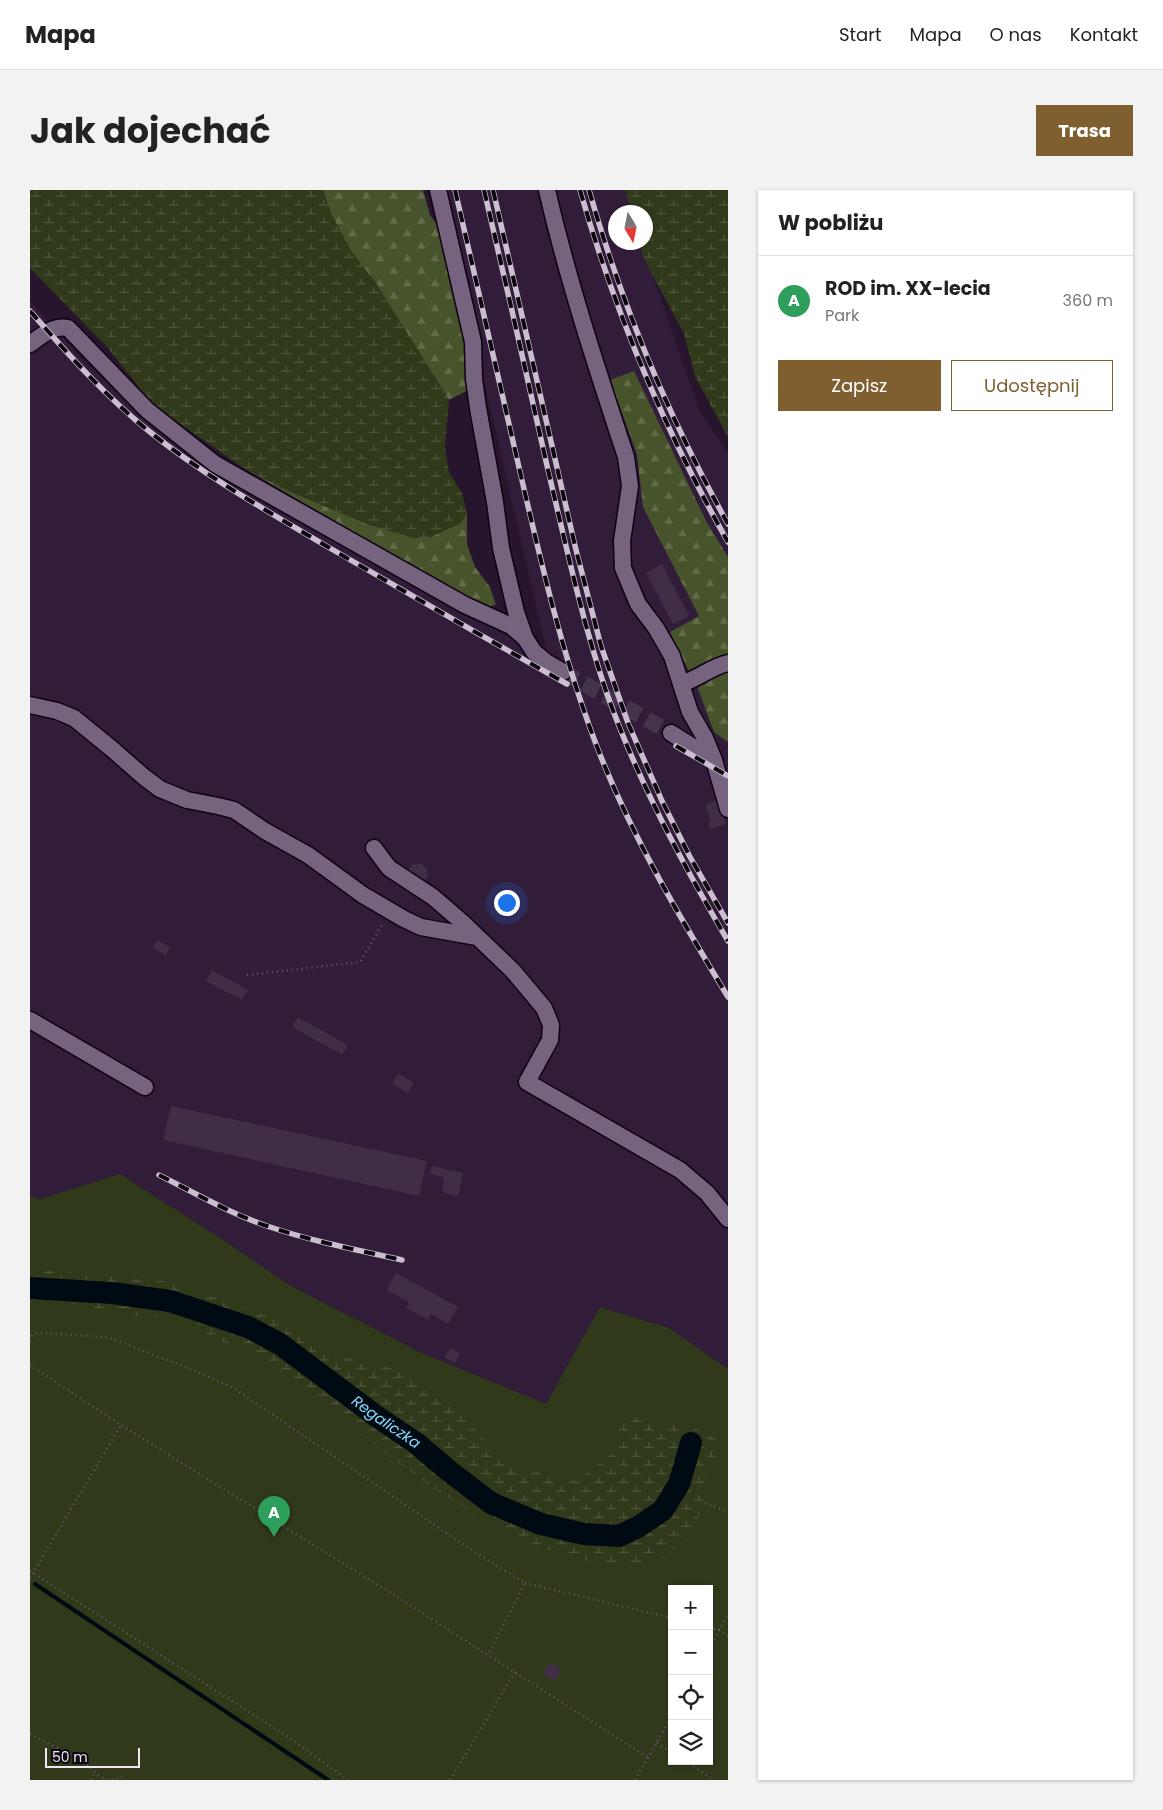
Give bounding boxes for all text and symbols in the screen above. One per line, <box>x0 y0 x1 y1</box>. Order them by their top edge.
text: Mapa <box>25 18 96 51</box>
text: Start <box>839 22 882 47</box>
text: Mapa <box>910 22 962 47</box>
text: O nas <box>990 22 1042 47</box>
text: Kontakt <box>1070 22 1138 47</box>
button: Trasa <box>1036 105 1133 156</box>
text: Jak dojechać <box>30 106 271 155</box>
north arrow <box>608 205 653 250</box>
text: W pobliżu <box>778 208 883 237</box>
text: ROD im. XX-lecia <box>825 275 991 302</box>
text: A <box>788 289 800 312</box>
text: 360 m <box>1063 289 1113 312</box>
text: Park <box>825 304 859 327</box>
button: Zapisz <box>778 360 941 411</box>
button: Udostępnij <box>951 360 1113 411</box>
your location <box>494 890 520 916</box>
water label: Regaliczka <box>348 1390 425 1453</box>
pin: A <box>258 1496 290 1537</box>
map controls <box>668 1585 713 1765</box>
button: + <box>668 1585 713 1630</box>
button: − <box>668 1630 713 1675</box>
button: locate <box>668 1675 713 1720</box>
button: layers <box>668 1720 713 1765</box>
scale bar <box>45 1745 140 1768</box>
text: 50 m <box>52 1747 88 1767</box>

